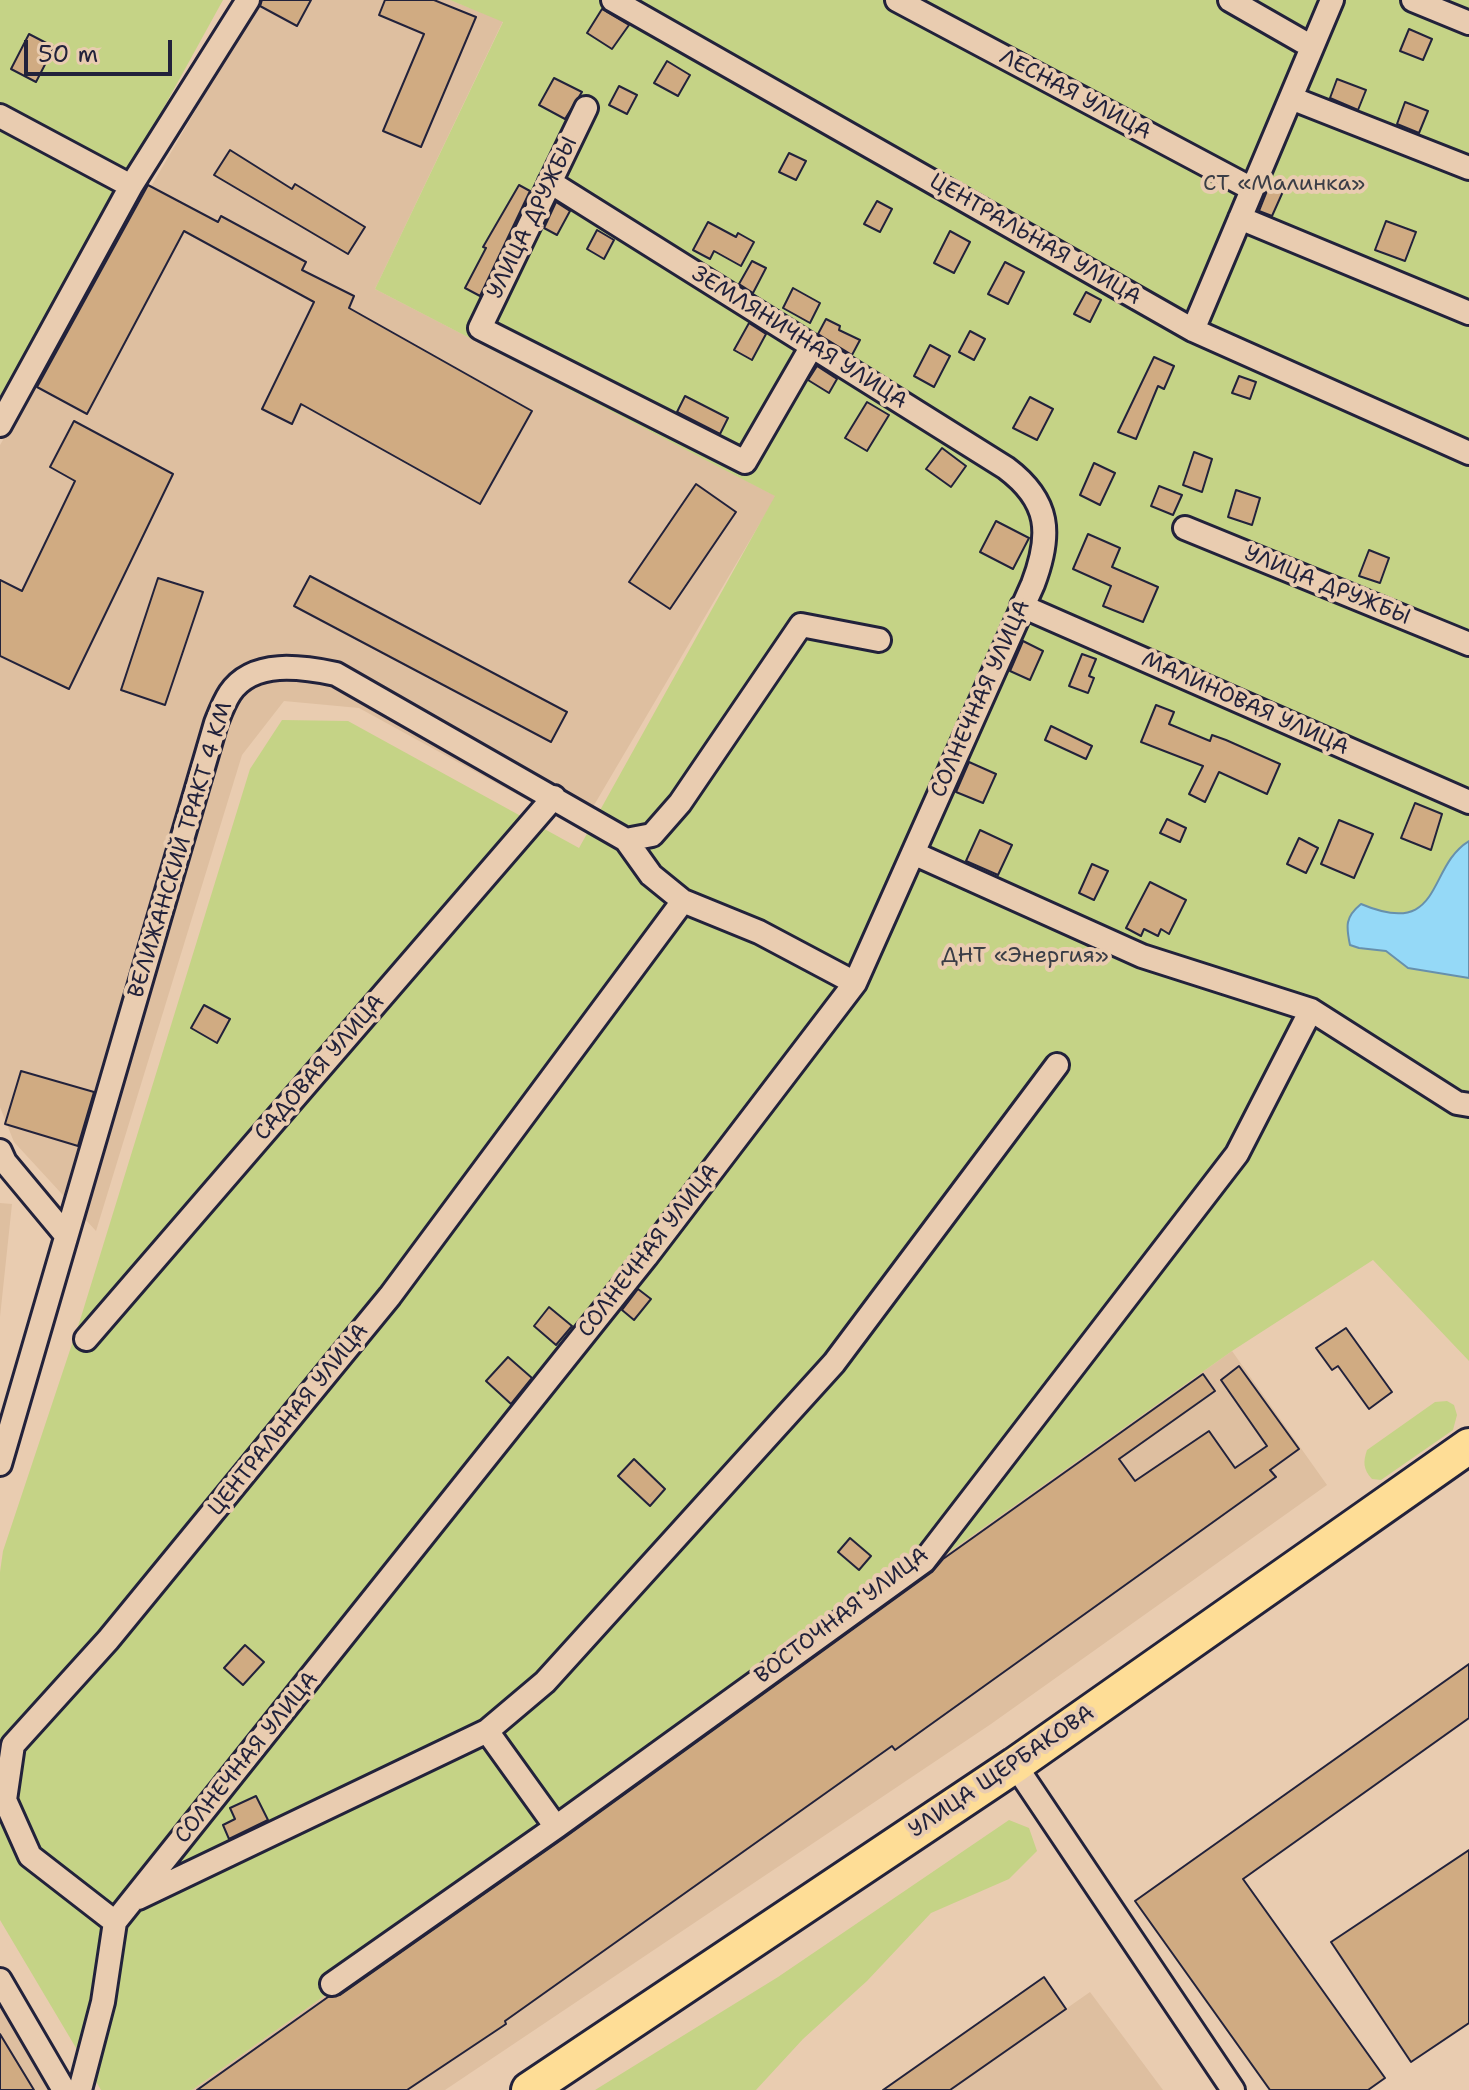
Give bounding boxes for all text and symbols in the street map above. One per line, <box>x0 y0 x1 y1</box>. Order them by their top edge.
scale bar <box>28 24 176 74</box>
text: 50 m <box>38 38 98 70</box>
street label: ЛЕСНАЯ УЛИЦА <box>995 44 1155 146</box>
street label: УЛИЦА ДРУЖБЫ <box>482 133 584 303</box>
street label: ЦЕНТРАЛЬНАЯ УЛИЦА <box>925 169 1145 311</box>
park label: CТ «Малинка» <box>1203 171 1365 197</box>
street label: ЗЕМЛЯНИЧНАЯ УЛИЦА <box>686 261 912 415</box>
street label: УЛИЦА ДРУЖБЫ <box>1240 541 1414 631</box>
street label: СОЛНЕЧНАЯ УЛИЦА <box>926 596 1036 802</box>
street label: МАЛИНОВАЯ УЛИЦА <box>1137 646 1353 762</box>
street label: ВЕЛИЖАНСКИЙ ТРАКТ 4 КМ <box>123 699 239 1001</box>
park label: ДНТ «Энергия» <box>941 943 1109 969</box>
street label: САДОВАЯ УЛИЦА <box>249 990 391 1146</box>
street label: СОЛНЕЧНАЯ УЛИЦА <box>573 1159 725 1343</box>
street label: ЦЕНТРАЛЬНАЯ УЛИЦА <box>203 1319 375 1521</box>
street label: ВОСТОЧНАЯ УЛИЦА <box>750 1542 934 1690</box>
street label: СОЛНЕЧНАЯ УЛИЦА <box>170 1667 324 1849</box>
street label: УЛИЦА ЩЕРБАКОВА <box>904 1700 1100 1844</box>

